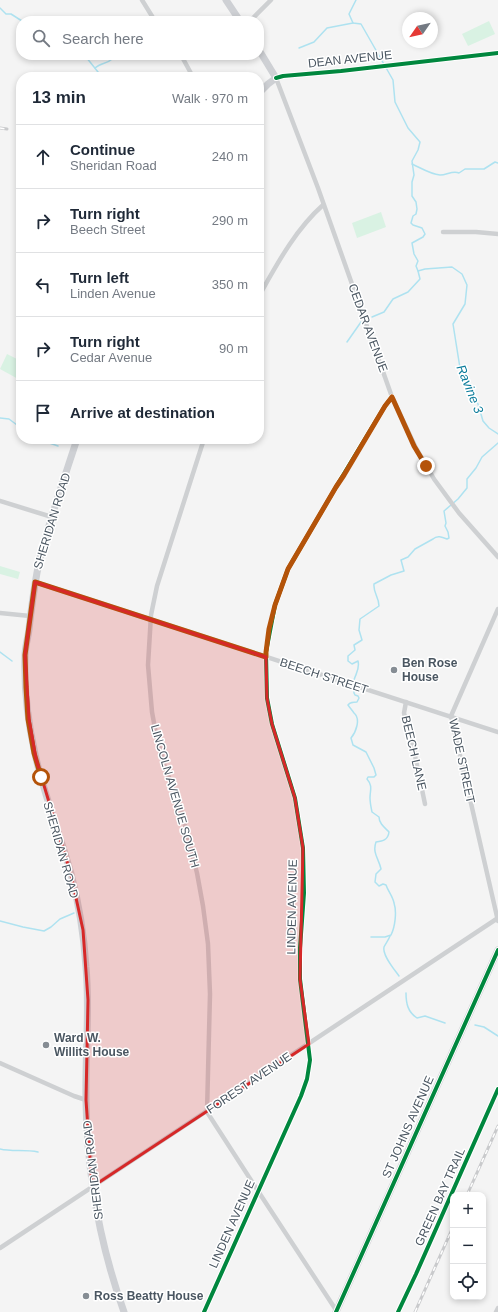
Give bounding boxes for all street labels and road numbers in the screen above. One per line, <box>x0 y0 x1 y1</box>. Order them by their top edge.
street label: DEAN AVENUE <box>307 48 393 70</box>
street label: CEDAR AVENUE <box>345 282 391 374</box>
street label: SHERIDAN ROAD <box>31 471 73 571</box>
street label: BEECH STREET <box>278 655 371 697</box>
street label: BEECH LANE <box>399 714 429 792</box>
street label: WADE STREET <box>446 717 478 805</box>
street label: LINCOLN AVENUE SOUTH <box>148 723 202 869</box>
street label: SHERIDAN ROAD <box>40 800 82 900</box>
street label: LINDEN AVENUE <box>284 859 300 955</box>
street label: FOREST AVENUE <box>204 1049 294 1117</box>
street label: ST JOHNS AVENUE <box>379 1074 437 1180</box>
street label: SHERIDAN ROAD <box>80 1119 106 1220</box>
street label: GREEN BAY TRAIL <box>412 1145 468 1248</box>
street label: LINDEN AVENUE <box>206 1178 258 1270</box>

